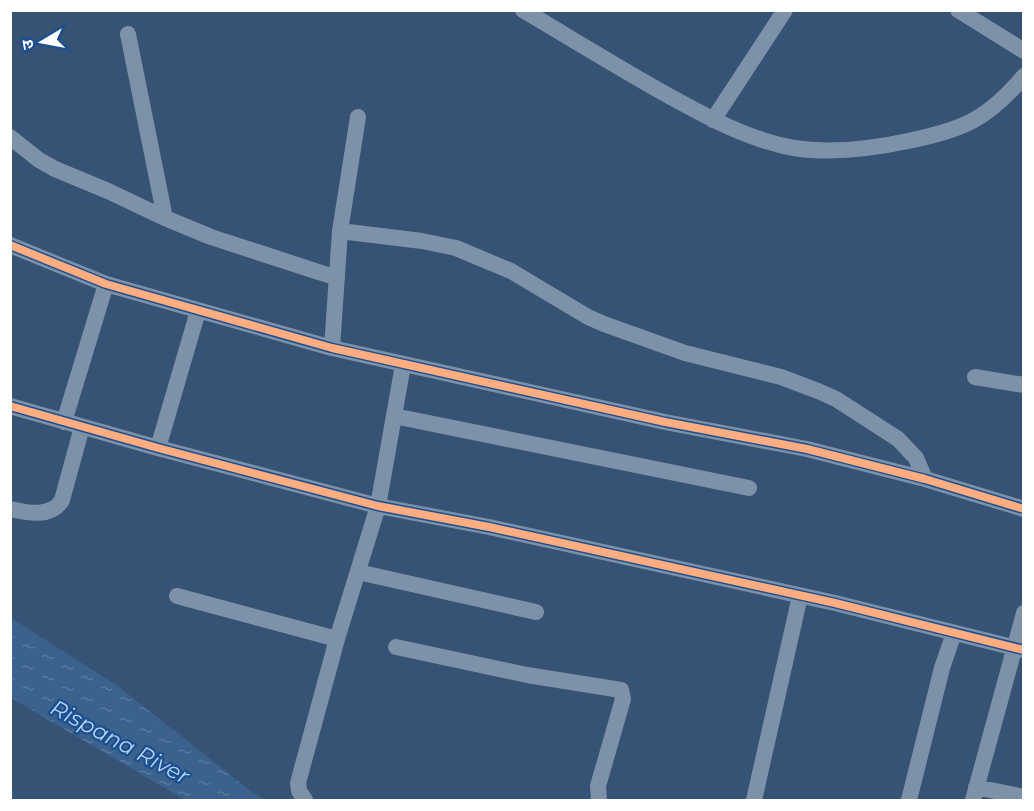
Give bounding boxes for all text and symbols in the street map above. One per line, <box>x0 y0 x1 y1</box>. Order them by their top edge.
north arrow <box>12 12 72 72</box>
text: उ <box>17 38 38 51</box>
water label: Rispana River <box>46 694 195 790</box>

